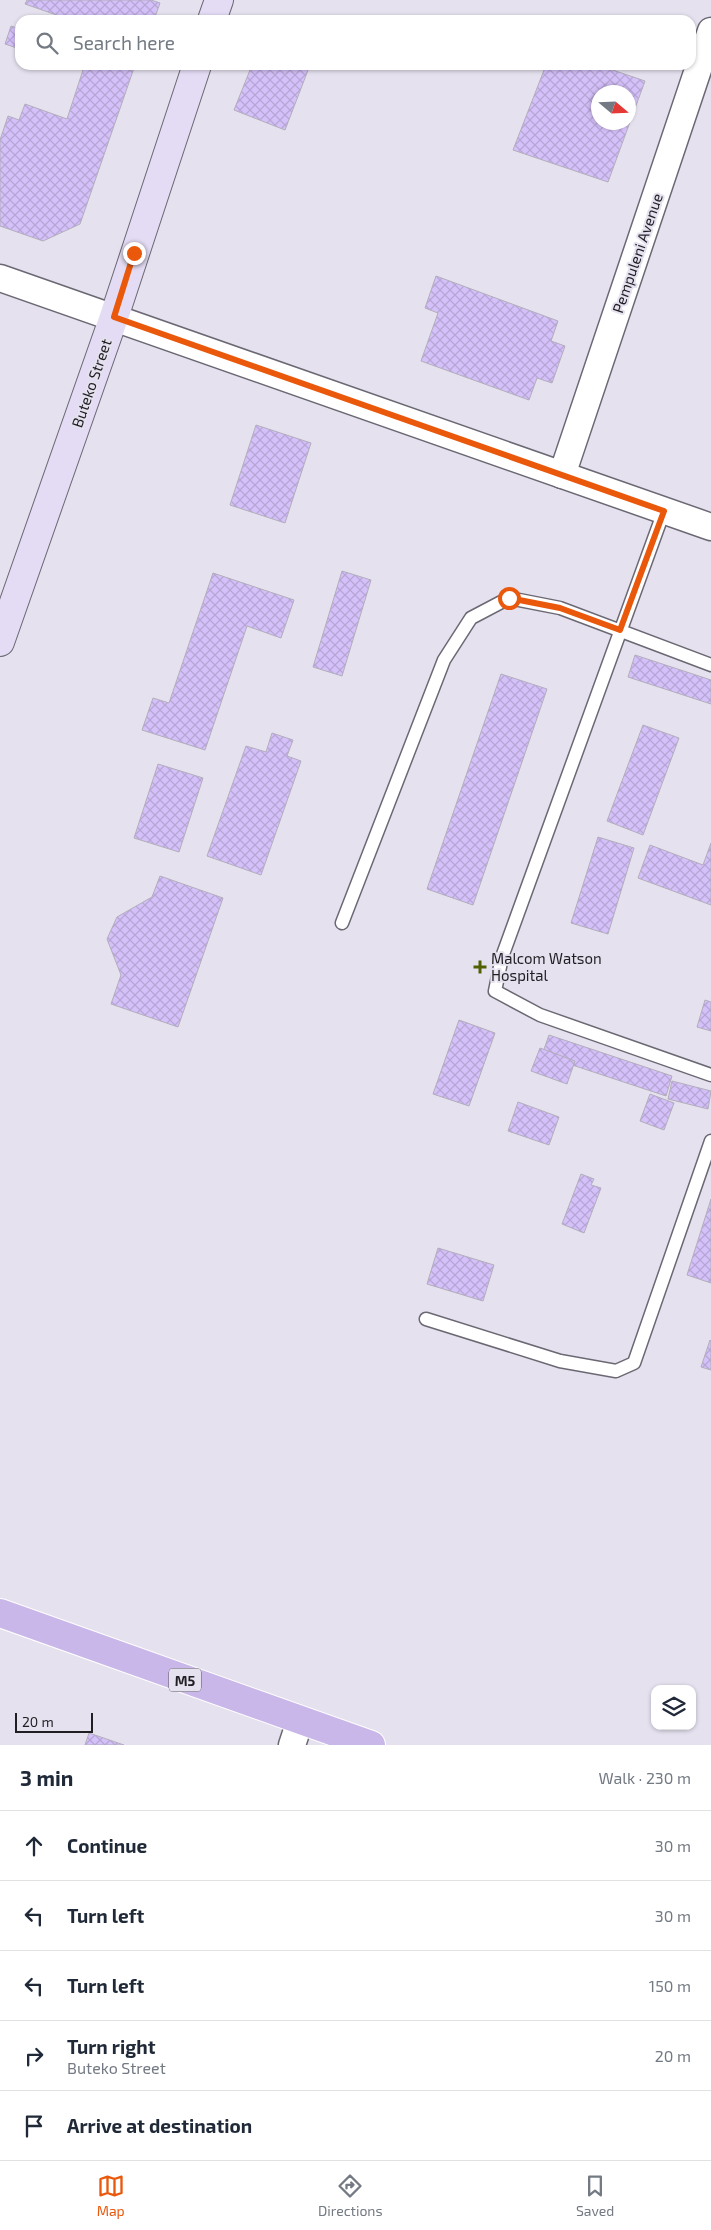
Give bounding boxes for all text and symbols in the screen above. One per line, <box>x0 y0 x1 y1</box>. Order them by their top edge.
search box <box>15 15 696 70</box>
icon: search <box>33 29 61 57</box>
text: Search here <box>73 31 175 54</box>
north arrow <box>591 85 636 130</box>
street label: Pempuleni Avenue <box>608 191 666 315</box>
route end <box>123 242 146 265</box>
street label: Buteko Street <box>67 336 115 430</box>
route start <box>498 587 521 610</box>
place label: Malcom Watson Hospital <box>491 949 602 984</box>
marker: Malcom Watson Hospital <box>473 960 487 974</box>
road number: M5 <box>169 1668 201 1692</box>
map controls <box>651 1685 696 1730</box>
button: layers <box>651 1685 696 1730</box>
scale bar <box>15 1710 92 1733</box>
text: 20 m <box>22 1713 54 1730</box>
text: 3 min <box>20 1765 73 1790</box>
text: Walk · 230 m <box>598 1768 691 1787</box>
icon: ahead <box>20 1832 48 1860</box>
text: Continue <box>67 1834 147 1857</box>
text: 30 m <box>655 1836 691 1855</box>
icon: left <box>20 1902 48 1930</box>
text: Turn left <box>67 1904 144 1927</box>
text: 30 m <box>655 1906 691 1925</box>
icon: left <box>20 1972 48 2000</box>
text: Turn left <box>67 1974 144 1997</box>
text: 150 m <box>649 1976 691 1995</box>
text: Turn right <box>67 2035 155 2058</box>
icon: right <box>20 2042 48 2070</box>
text: 20 m <box>655 2046 691 2065</box>
text: Buteko Street <box>67 2058 166 2077</box>
icon: arrive <box>20 2112 48 2140</box>
text: Arrive at destination <box>67 2114 252 2137</box>
tab: Map <box>97 2172 125 2219</box>
tab: Directions <box>318 2172 383 2219</box>
tab: Saved <box>576 2172 614 2219</box>

